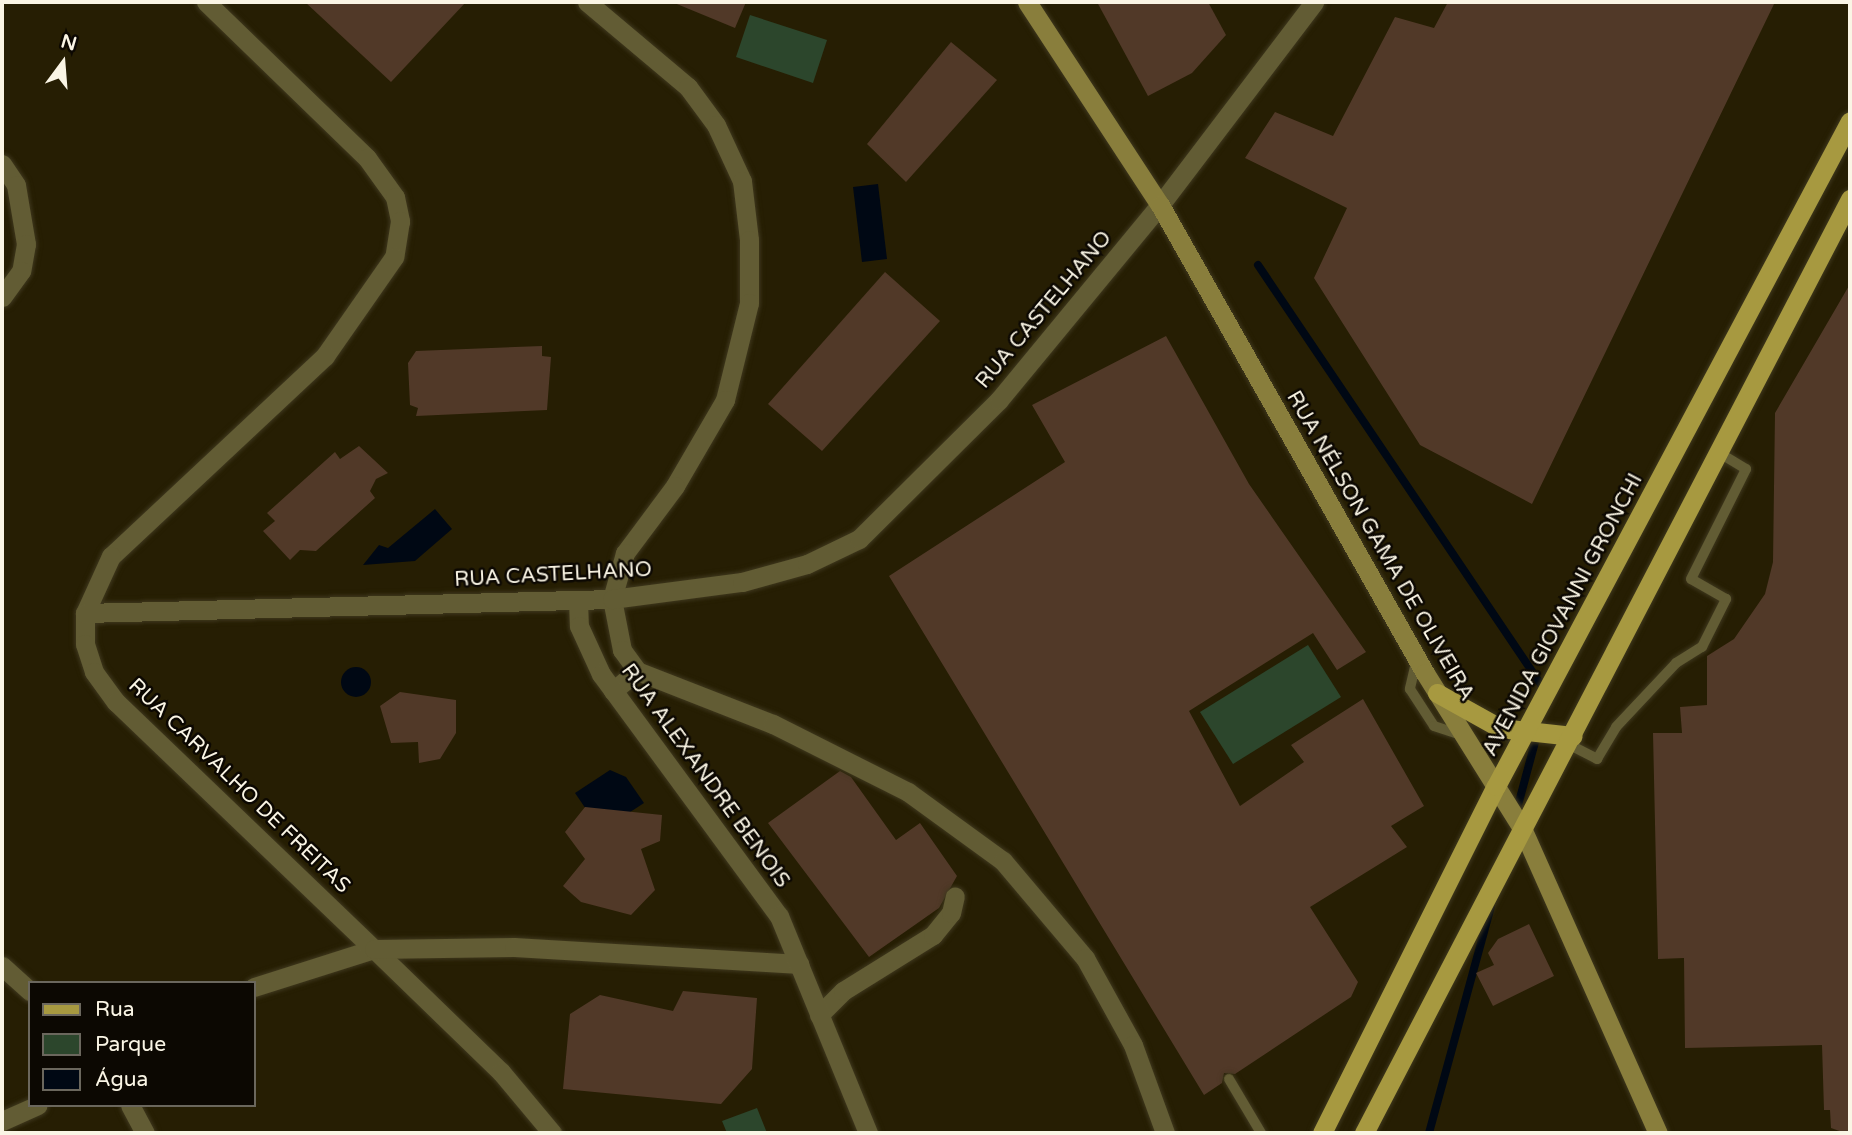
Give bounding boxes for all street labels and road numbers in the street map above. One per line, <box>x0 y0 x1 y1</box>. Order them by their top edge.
street label: RUA CASTELHANO <box>971 226 1117 394</box>
street label: RUA NÉLSON GAMA DE OLIVEIRA <box>1281 387 1479 705</box>
street label: AVENIDA GIOVANNI GRONCHI <box>1478 469 1648 761</box>
street label: RUA CASTELHANO <box>454 557 652 593</box>
street label: RUA ALEXANDRE BENOIS <box>615 659 795 893</box>
street label: RUA CARVALHO DE FREITAS <box>123 673 355 899</box>

